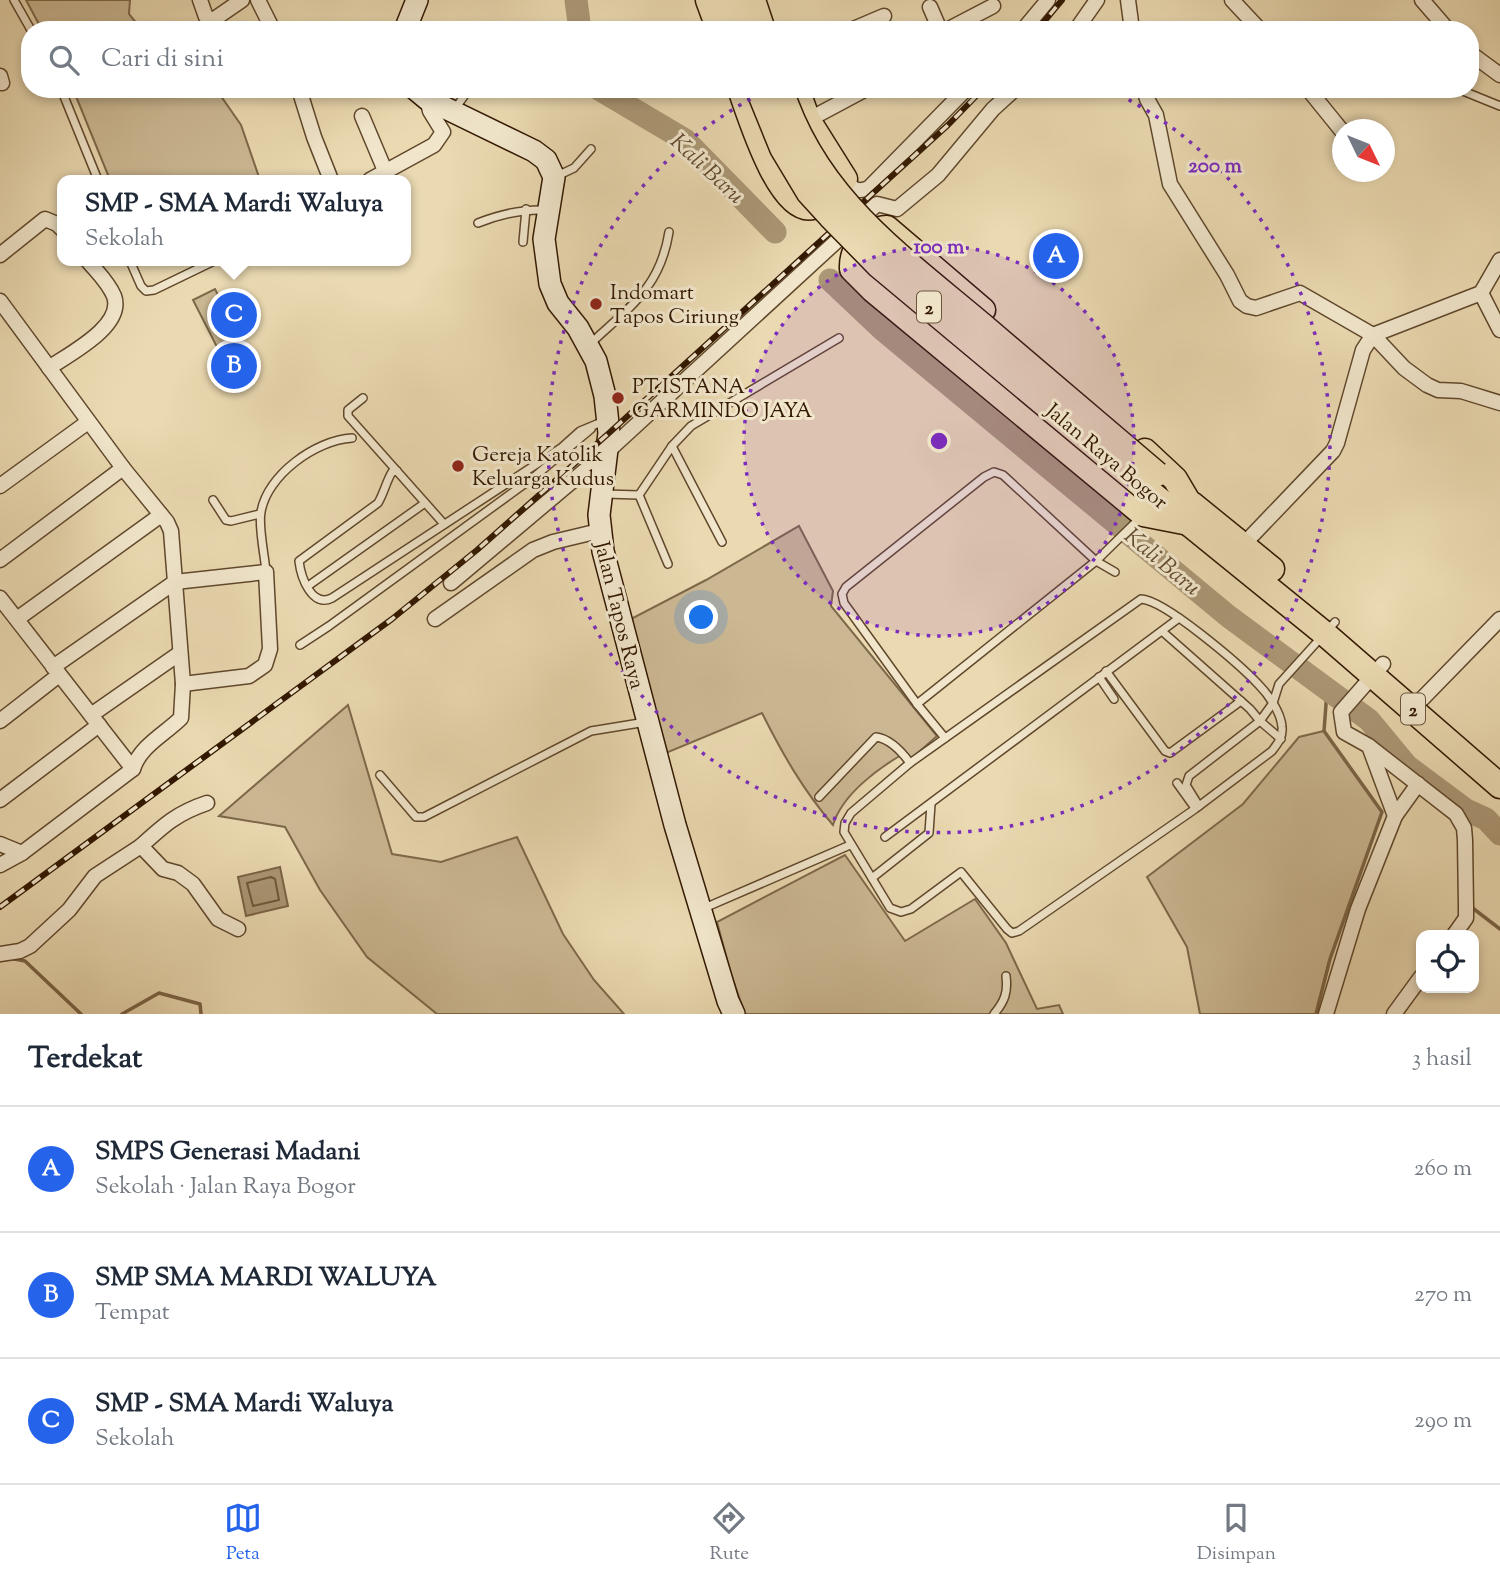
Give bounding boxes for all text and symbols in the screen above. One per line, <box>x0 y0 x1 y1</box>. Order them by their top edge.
search box <box>21 21 1479 98</box>
icon: search <box>45 41 83 79</box>
text: Cari di sini <box>101 41 224 78</box>
north arrow <box>1332 119 1395 182</box>
water label: Kali Baru <box>662 127 751 213</box>
text: 200 m <box>1188 152 1243 182</box>
popup <box>57 175 411 266</box>
text: SMP - SMA Mardi Waluya <box>85 186 383 223</box>
text: Sekolah <box>85 223 164 256</box>
pin: A <box>1033 230 1079 282</box>
text: 100 m <box>914 233 965 263</box>
place label: Indomart Tapos Ciriung <box>610 279 739 333</box>
pin: C <box>211 289 257 341</box>
road number: 2 <box>917 292 941 322</box>
marker: Indomart Tapos Ciriung <box>588 296 604 312</box>
pin: B <box>211 340 257 392</box>
place label: PT.ISTANA GARMINDO JAYA <box>632 373 812 427</box>
marker: PT.ISTANA GARMINDO JAYA <box>610 390 626 406</box>
street label: Jalan Raya Bogor <box>1037 397 1173 518</box>
centre of rings <box>927 429 951 453</box>
place label: Gereja Katolik Keluarga Kudus <box>472 441 614 495</box>
marker: Gereja Katolik Keluarga Kudus <box>450 458 466 474</box>
water label: Kali Baru <box>1116 521 1207 605</box>
street label: Jalan Tapos Raya <box>585 538 651 693</box>
your location <box>684 600 718 634</box>
road number: 2 <box>1401 694 1425 724</box>
map controls <box>1416 930 1479 993</box>
button: locate <box>1416 930 1479 993</box>
text: Terdekat <box>28 1038 142 1081</box>
text: 3 hasil <box>1412 1043 1472 1076</box>
text: SMPS Generasi Madani <box>95 1134 360 1171</box>
text: A <box>42 1153 60 1186</box>
text: 260 m <box>1414 1153 1472 1186</box>
text: Sekolah · Jalan Raya Bogor <box>95 1171 356 1204</box>
text: SMP SMA MARDI WALUYA <box>95 1260 437 1297</box>
text: B <box>44 1279 58 1312</box>
text: 270 m <box>1414 1279 1472 1312</box>
text: Tempat <box>95 1297 170 1330</box>
text: SMP - SMA Mardi Waluya <box>95 1386 393 1423</box>
text: C <box>42 1405 60 1438</box>
text: 290 m <box>1414 1405 1472 1438</box>
text: Sekolah <box>95 1423 174 1456</box>
tab: Peta <box>224 1499 262 1568</box>
tab: Rute <box>710 1499 749 1568</box>
tab: Disimpan <box>1197 1499 1276 1568</box>

